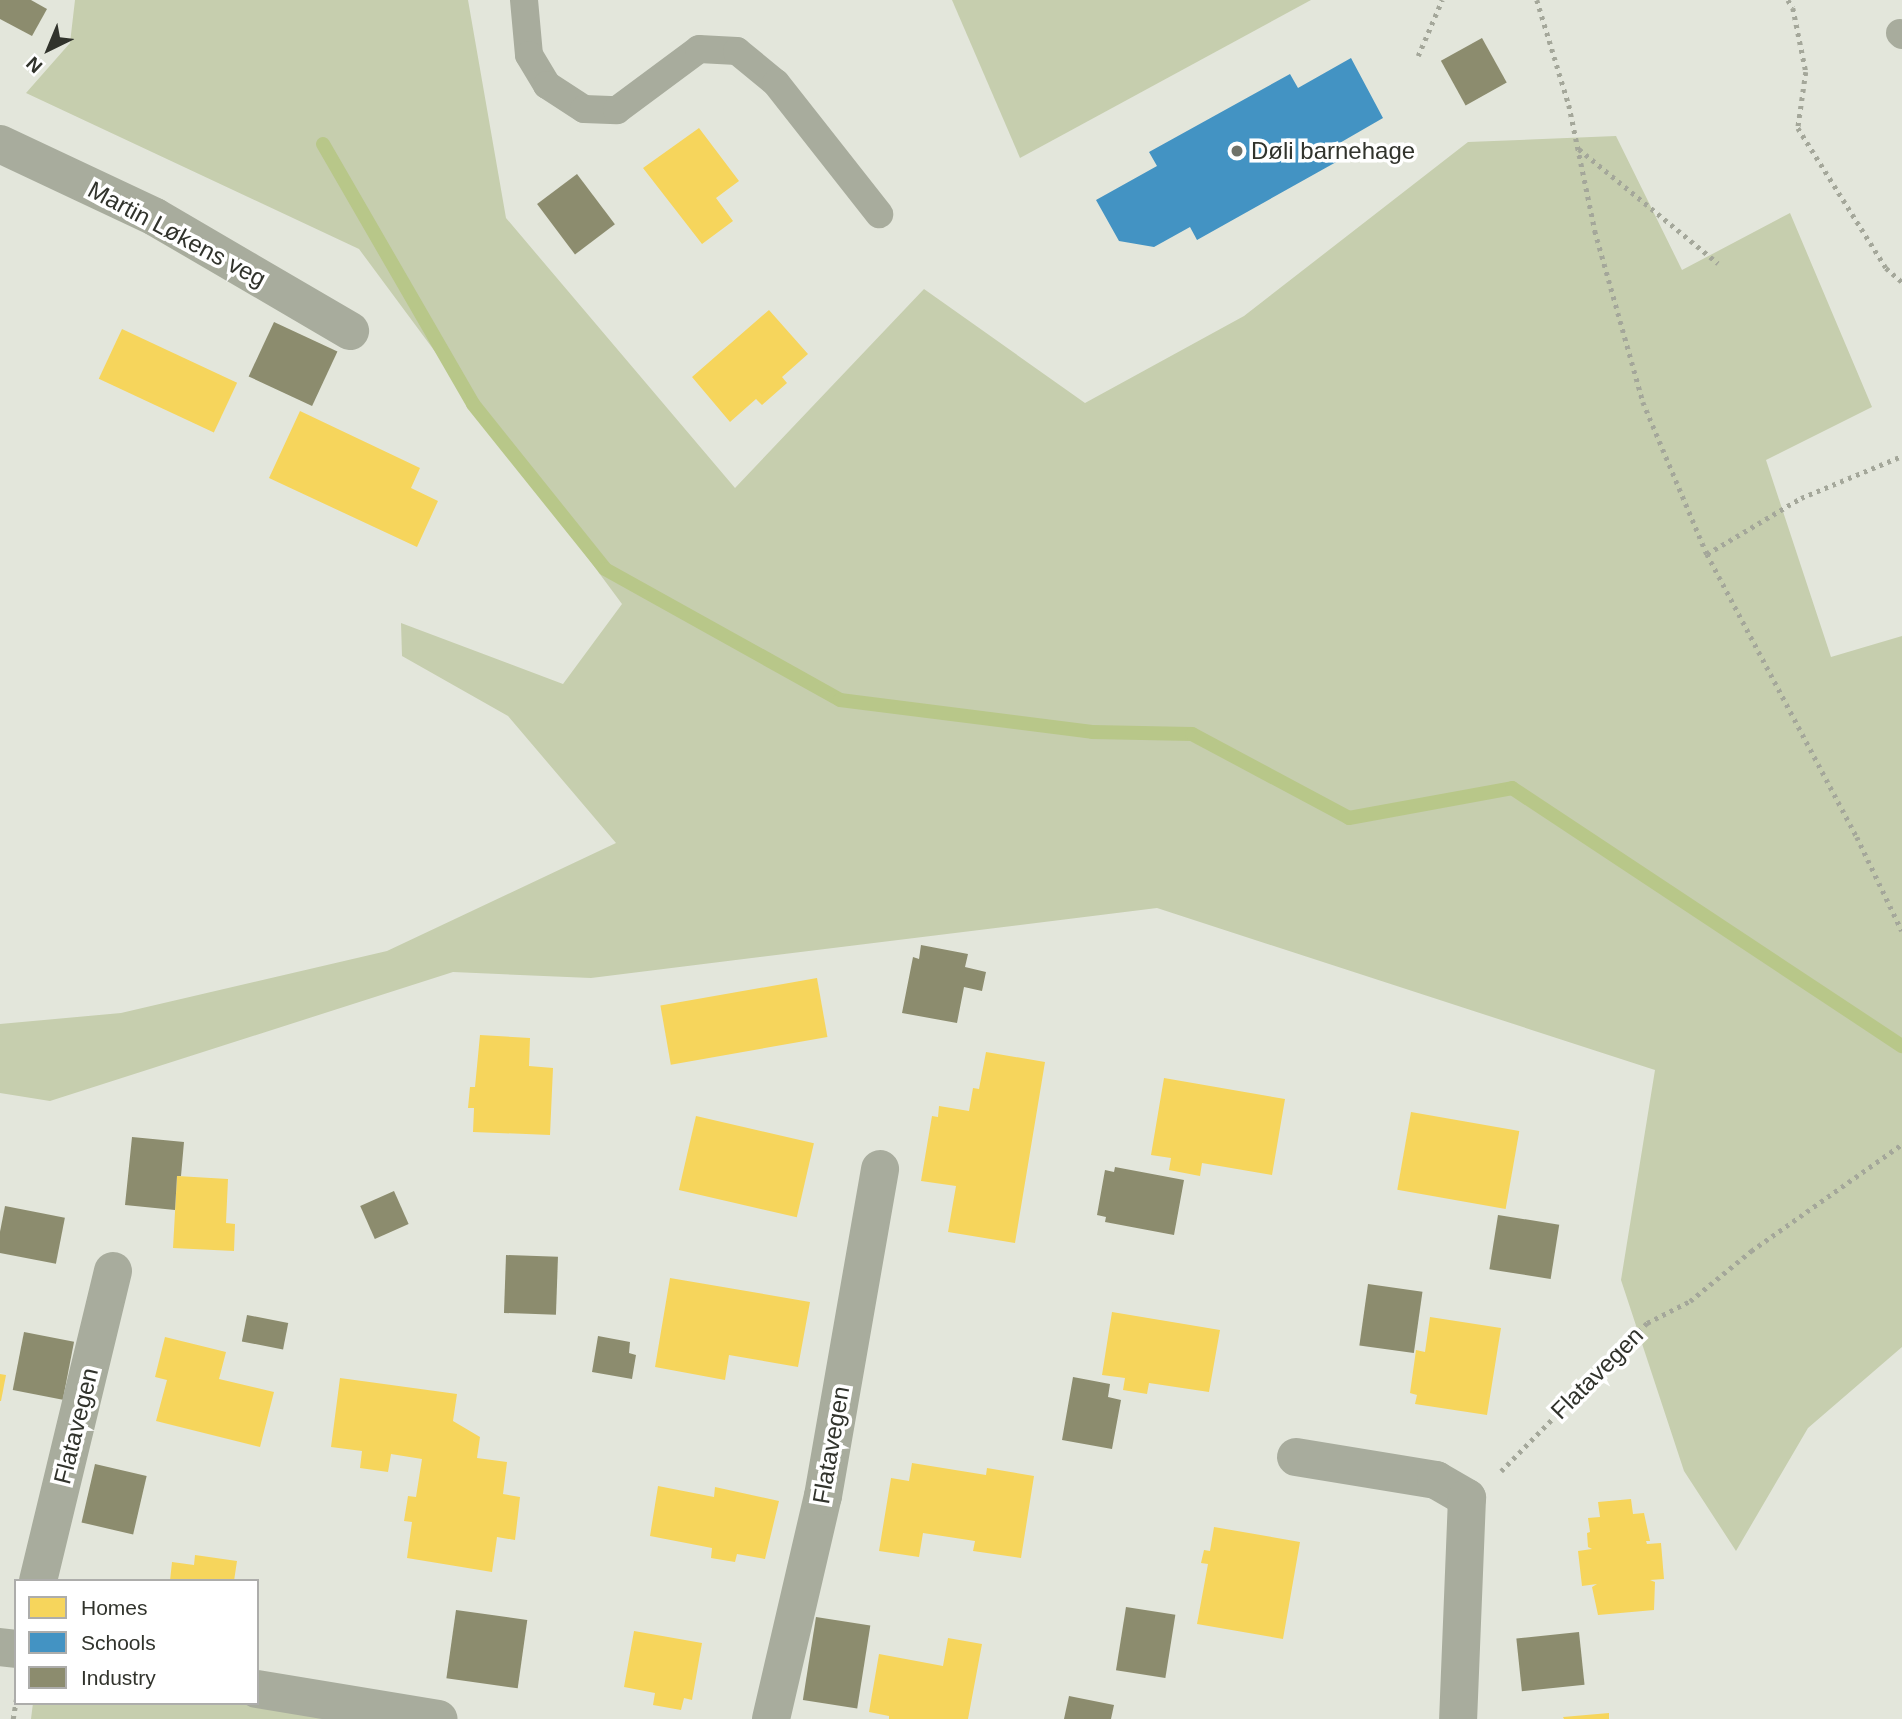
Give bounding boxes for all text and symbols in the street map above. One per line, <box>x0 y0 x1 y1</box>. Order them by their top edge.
north arrow <box>14 14 84 84</box>
text: N <box>22 52 47 77</box>
place label: Døli barnehage <box>1251 137 1415 165</box>
marker: Døli barnehage <box>1229 143 1245 159</box>
street label: Martin Løkens veg <box>83 175 271 293</box>
street label: Flatavegen <box>1545 1321 1649 1425</box>
street label: Flatavegen <box>48 1365 104 1487</box>
street label: Flatavegen <box>807 1384 855 1506</box>
legend <box>14 1579 259 1705</box>
text: Homes <box>81 1596 148 1619</box>
text: Schools <box>81 1631 156 1654</box>
text: Industry <box>81 1666 156 1689</box>

